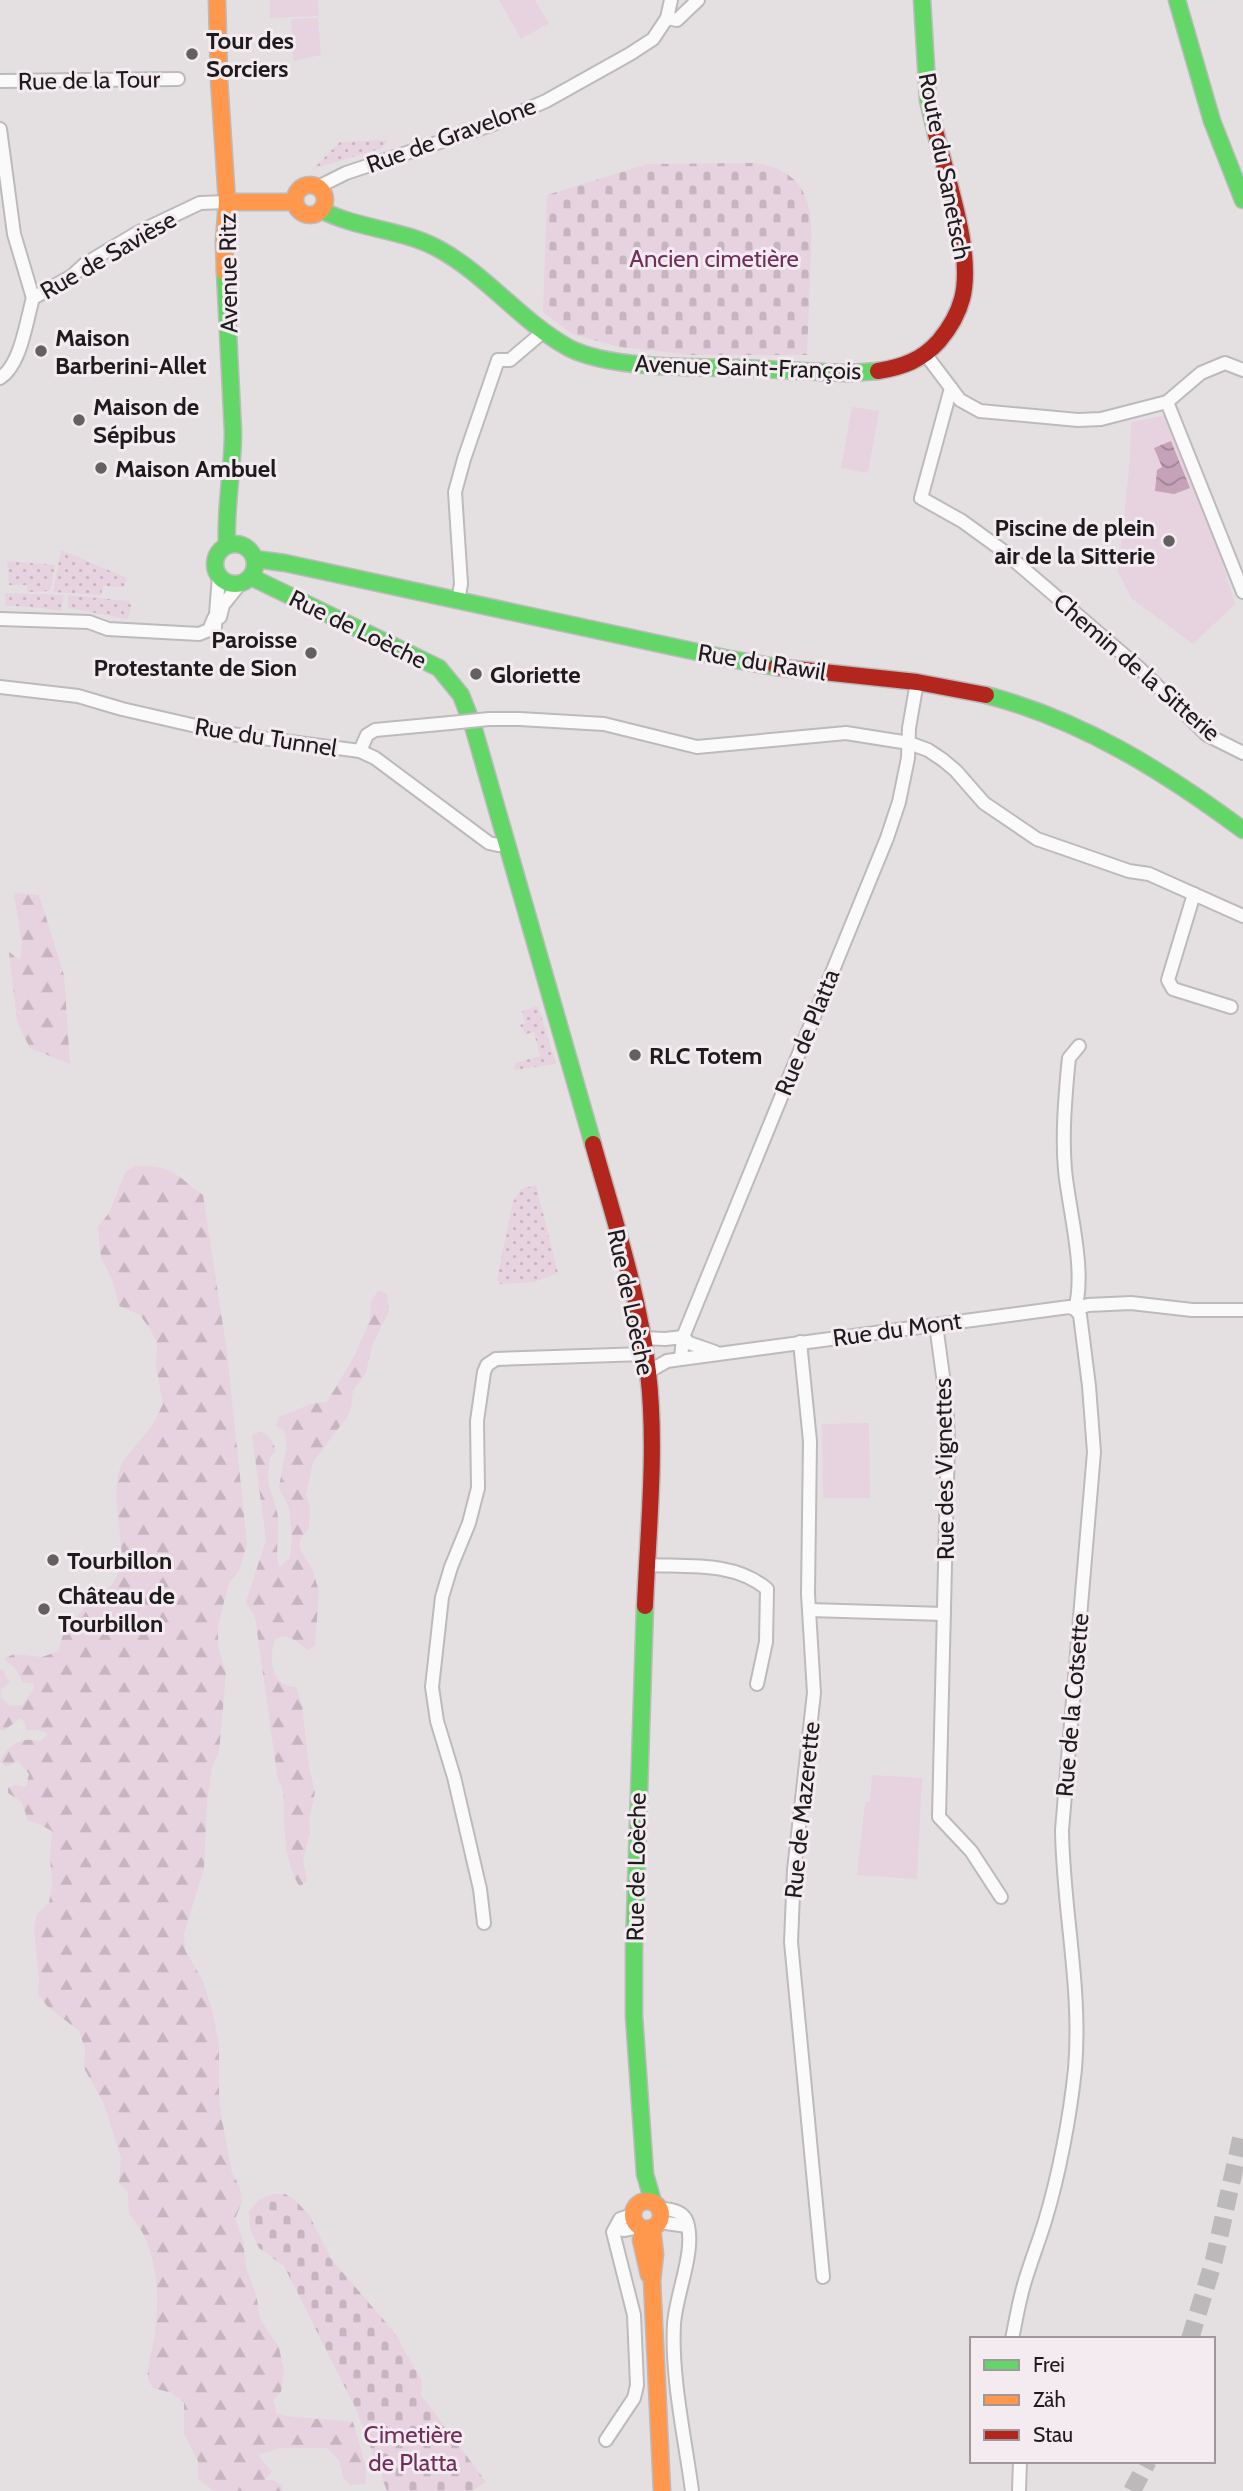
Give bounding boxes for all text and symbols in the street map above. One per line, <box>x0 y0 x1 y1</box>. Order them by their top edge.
place label: Tour des Sorciers <box>206 26 294 83</box>
marker: Tour des Sorciers <box>184 46 200 62</box>
street label: Rue de la Tour <box>18 64 161 96</box>
street label: Route du Sanetsch <box>913 70 977 262</box>
street label: Rue de Gravelone <box>362 91 540 179</box>
street label: Rue de Savièse <box>35 204 181 306</box>
street label: Avenue Ritz <box>212 213 244 333</box>
park label: Ancien cimetière <box>629 244 799 273</box>
place label: Maison Barberini-Allet <box>55 323 207 380</box>
marker: Maison Barberini-Allet <box>33 343 49 359</box>
street label: Avenue Saint-François <box>634 349 862 385</box>
place label: Maison de Sépibus <box>93 392 199 449</box>
marker: Maison de Sépibus <box>71 412 87 428</box>
place label: Maison Ambuel <box>115 454 277 483</box>
marker: Maison Ambuel <box>93 460 109 476</box>
place label: Piscine de plein air de la Sitterie <box>994 513 1155 570</box>
marker: Piscine de plein air de la Sitterie <box>1161 533 1177 549</box>
street label: Rue de Loèche <box>285 583 431 675</box>
street label: Chemin de la Sitterie <box>1048 587 1226 747</box>
place label: Paroisse Protestante de Sion <box>94 625 297 682</box>
street label: Rue du Rawil <box>696 638 829 686</box>
marker: Paroisse Protestante de Sion <box>303 645 319 661</box>
place label: Gloriette <box>490 660 581 689</box>
marker: Gloriette <box>468 666 484 682</box>
street label: Rue du Tunnel <box>193 711 340 763</box>
street label: Rue de Platta <box>769 964 846 1099</box>
place label: RLC Totem <box>649 1041 762 1070</box>
marker: RLC Totem <box>627 1047 643 1063</box>
street label: Rue de Loèche <box>601 1226 661 1378</box>
street label: Rue du Mont <box>831 1306 963 1352</box>
street label: Rue des Vignettes <box>928 1378 960 1560</box>
place label: Tourbillon <box>67 1546 172 1575</box>
marker: Tourbillon <box>45 1552 61 1568</box>
place label: Château de Tourbillon <box>58 1581 175 1638</box>
marker: Château de Tourbillon <box>36 1601 52 1617</box>
street label: Rue de la Cotsette <box>1050 1612 1094 1798</box>
street label: Rue de Mazerette <box>778 1720 826 1900</box>
street label: Rue de Loèche <box>620 1792 652 1942</box>
legend <box>970 2337 1215 2463</box>
text: Frei <box>1033 2352 1065 2377</box>
text: Zäh <box>1033 2387 1066 2412</box>
park label: Cimetière de Platta <box>364 2420 462 2477</box>
text: Stau <box>1033 2422 1073 2447</box>

